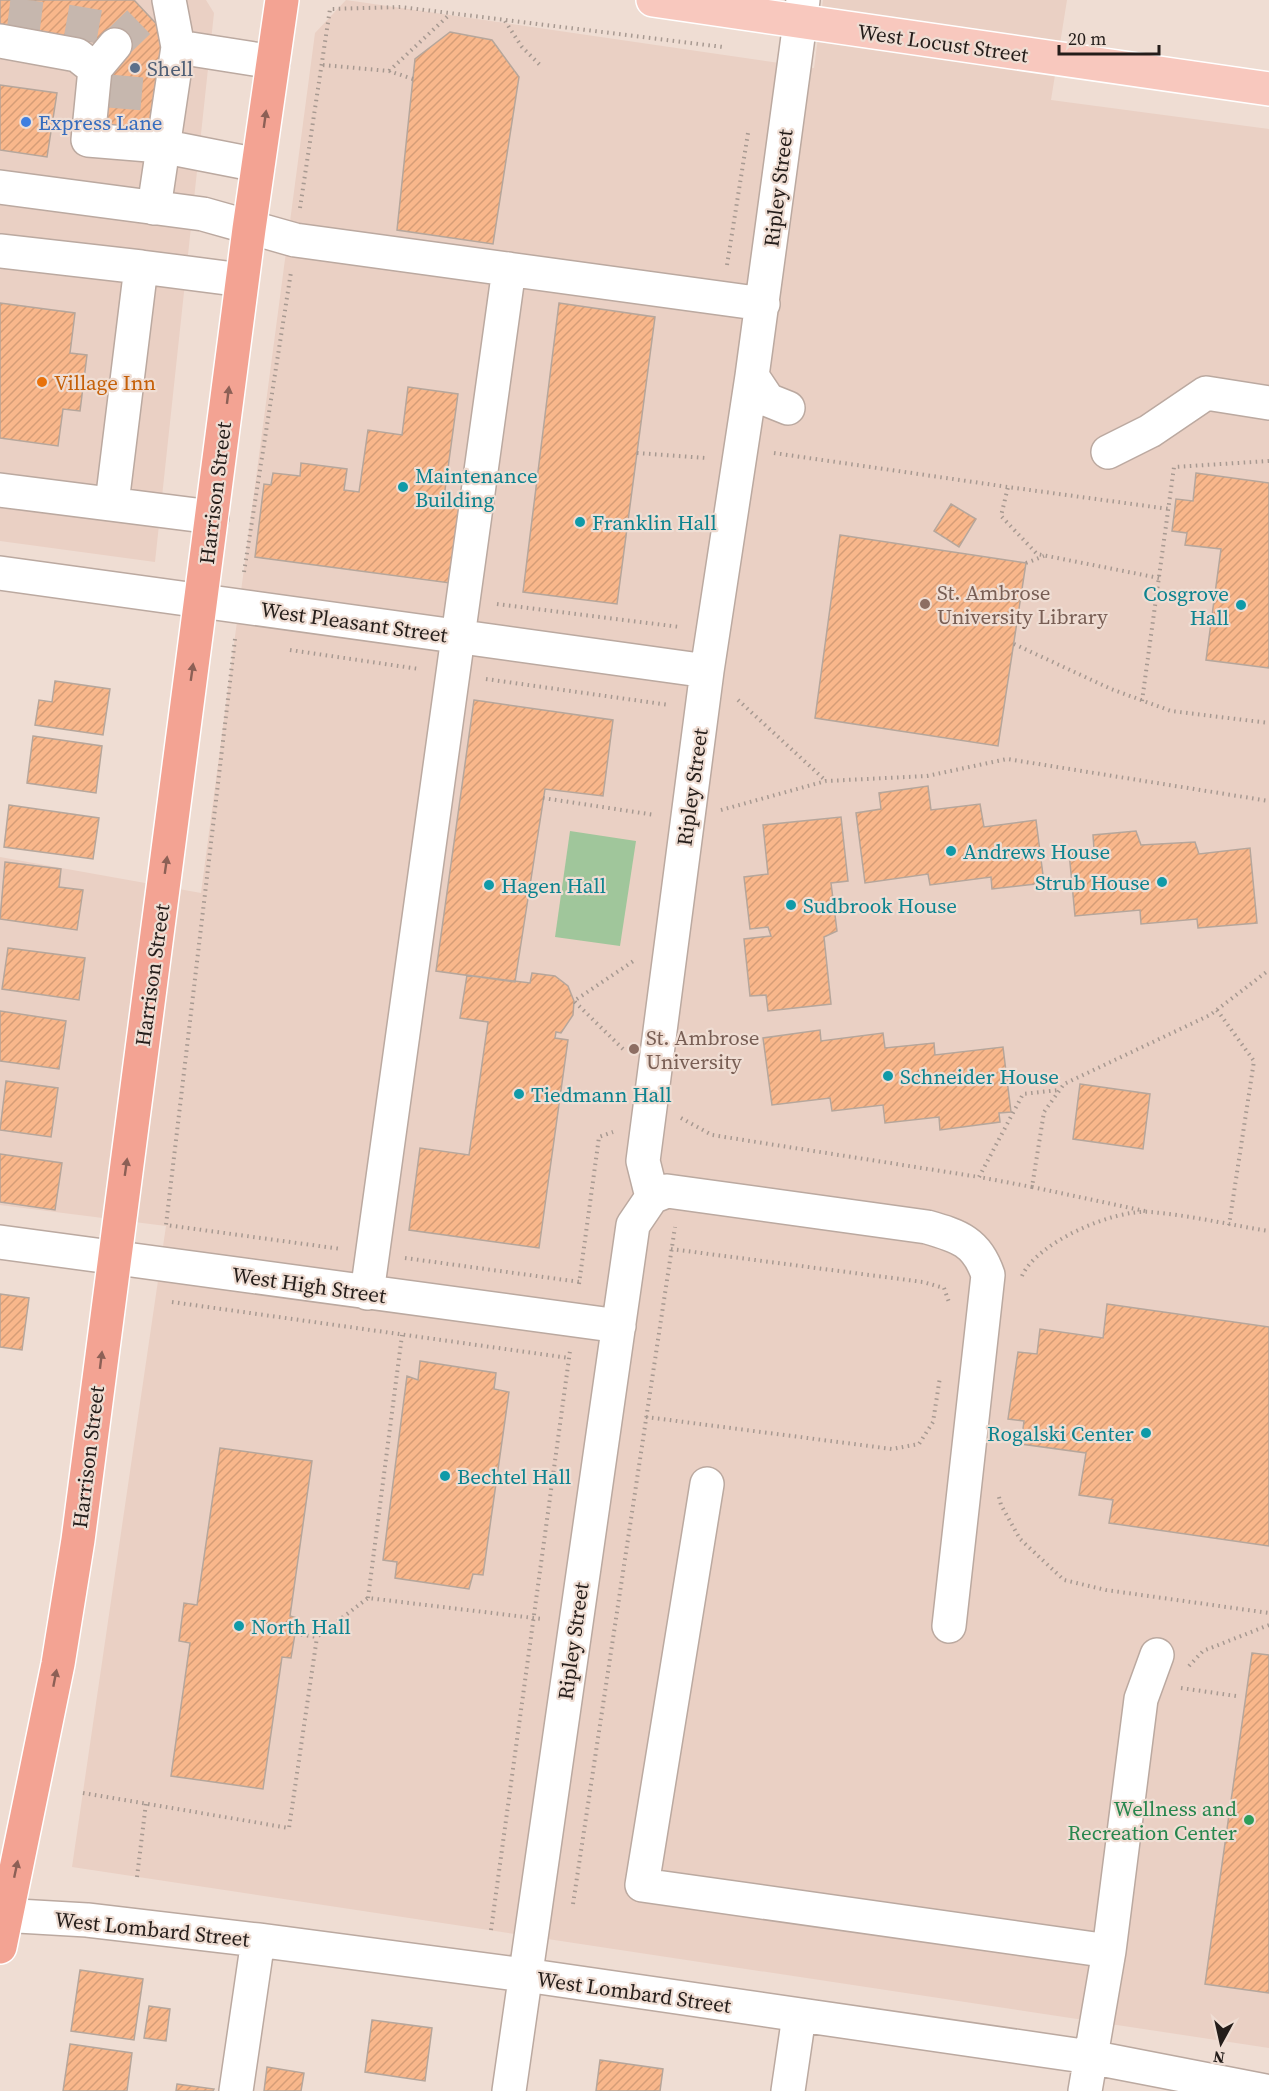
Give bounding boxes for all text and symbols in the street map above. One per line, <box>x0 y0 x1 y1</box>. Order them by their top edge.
street label: West Locust Street <box>856 17 1030 69</box>
scale bar <box>1059 18 1160 56</box>
text: 20 m <box>1068 26 1106 51</box>
place label: Shell <box>147 54 193 83</box>
marker: Shell <box>128 61 142 75</box>
place label: Express Lane <box>38 108 163 137</box>
one-way arrow <box>261 109 270 128</box>
marker: Express Lane <box>19 115 33 129</box>
street label: Ripley Street <box>756 127 800 249</box>
place label: Village Inn <box>54 368 156 397</box>
marker: Village Inn <box>35 375 49 389</box>
one-way arrow <box>223 386 232 405</box>
street label: Harrison Street <box>192 420 238 566</box>
place label: Maintenance Building <box>415 461 538 514</box>
marker: Maintenance Building <box>396 480 410 494</box>
place label: Franklin Hall <box>592 508 717 537</box>
marker: Franklin Hall <box>573 515 587 529</box>
place label: St. Ambrose University Library <box>937 578 1108 631</box>
place label: Cosgrove Hall <box>1143 579 1229 632</box>
street label: West Pleasant Street <box>259 595 449 649</box>
marker: St. Ambrose University Library <box>918 597 932 611</box>
marker: Cosgrove Hall <box>1234 598 1248 612</box>
one-way arrow <box>188 663 197 682</box>
street label: Ripley Street <box>669 726 715 848</box>
place label: Andrews House <box>963 837 1110 866</box>
marker: Andrews House <box>944 844 958 858</box>
one-way arrow <box>162 856 171 875</box>
place label: Strub House <box>1035 868 1150 897</box>
place label: Hagen Hall <box>501 871 606 900</box>
marker: Strub House <box>1155 875 1169 889</box>
marker: Hagen Hall <box>482 878 496 892</box>
place label: Sudbrook House <box>803 891 957 920</box>
marker: Sudbrook House <box>784 898 798 912</box>
street label: Harrison Street <box>128 902 176 1048</box>
place label: St. Ambrose University <box>646 1023 760 1076</box>
marker: St. Ambrose University <box>627 1042 641 1056</box>
place label: Schneider House <box>900 1062 1059 1091</box>
marker: Schneider House <box>881 1069 895 1083</box>
place label: Tiedmann Hall <box>531 1080 672 1109</box>
marker: Tiedmann Hall <box>512 1087 526 1101</box>
one-way arrow <box>121 1157 130 1176</box>
street label: West High Street <box>230 1260 388 1310</box>
one-way arrow <box>96 1351 106 1370</box>
street label: Harrison Street <box>65 1384 111 1530</box>
place label: Rogalski Center <box>987 1419 1134 1448</box>
marker: Rogalski Center <box>1139 1426 1153 1440</box>
place label: Bechtel Hall <box>457 1462 571 1491</box>
marker: Bechtel Hall <box>438 1469 452 1483</box>
street label: Ripley Street <box>550 1580 596 1702</box>
place label: North Hall <box>251 1612 351 1641</box>
marker: North Hall <box>232 1619 246 1633</box>
one-way arrow <box>51 1668 60 1687</box>
place label: Wellness and Recreation Center <box>1067 1794 1237 1847</box>
marker: Wellness and Recreation Center <box>1242 1813 1256 1827</box>
one-way arrow <box>12 1860 22 1878</box>
street label: West Lombard Street <box>53 1904 251 1954</box>
street label: West Lombard Street <box>535 1964 733 2020</box>
north arrow <box>1191 2013 1251 2073</box>
text: N <box>1211 2046 1226 2070</box>

